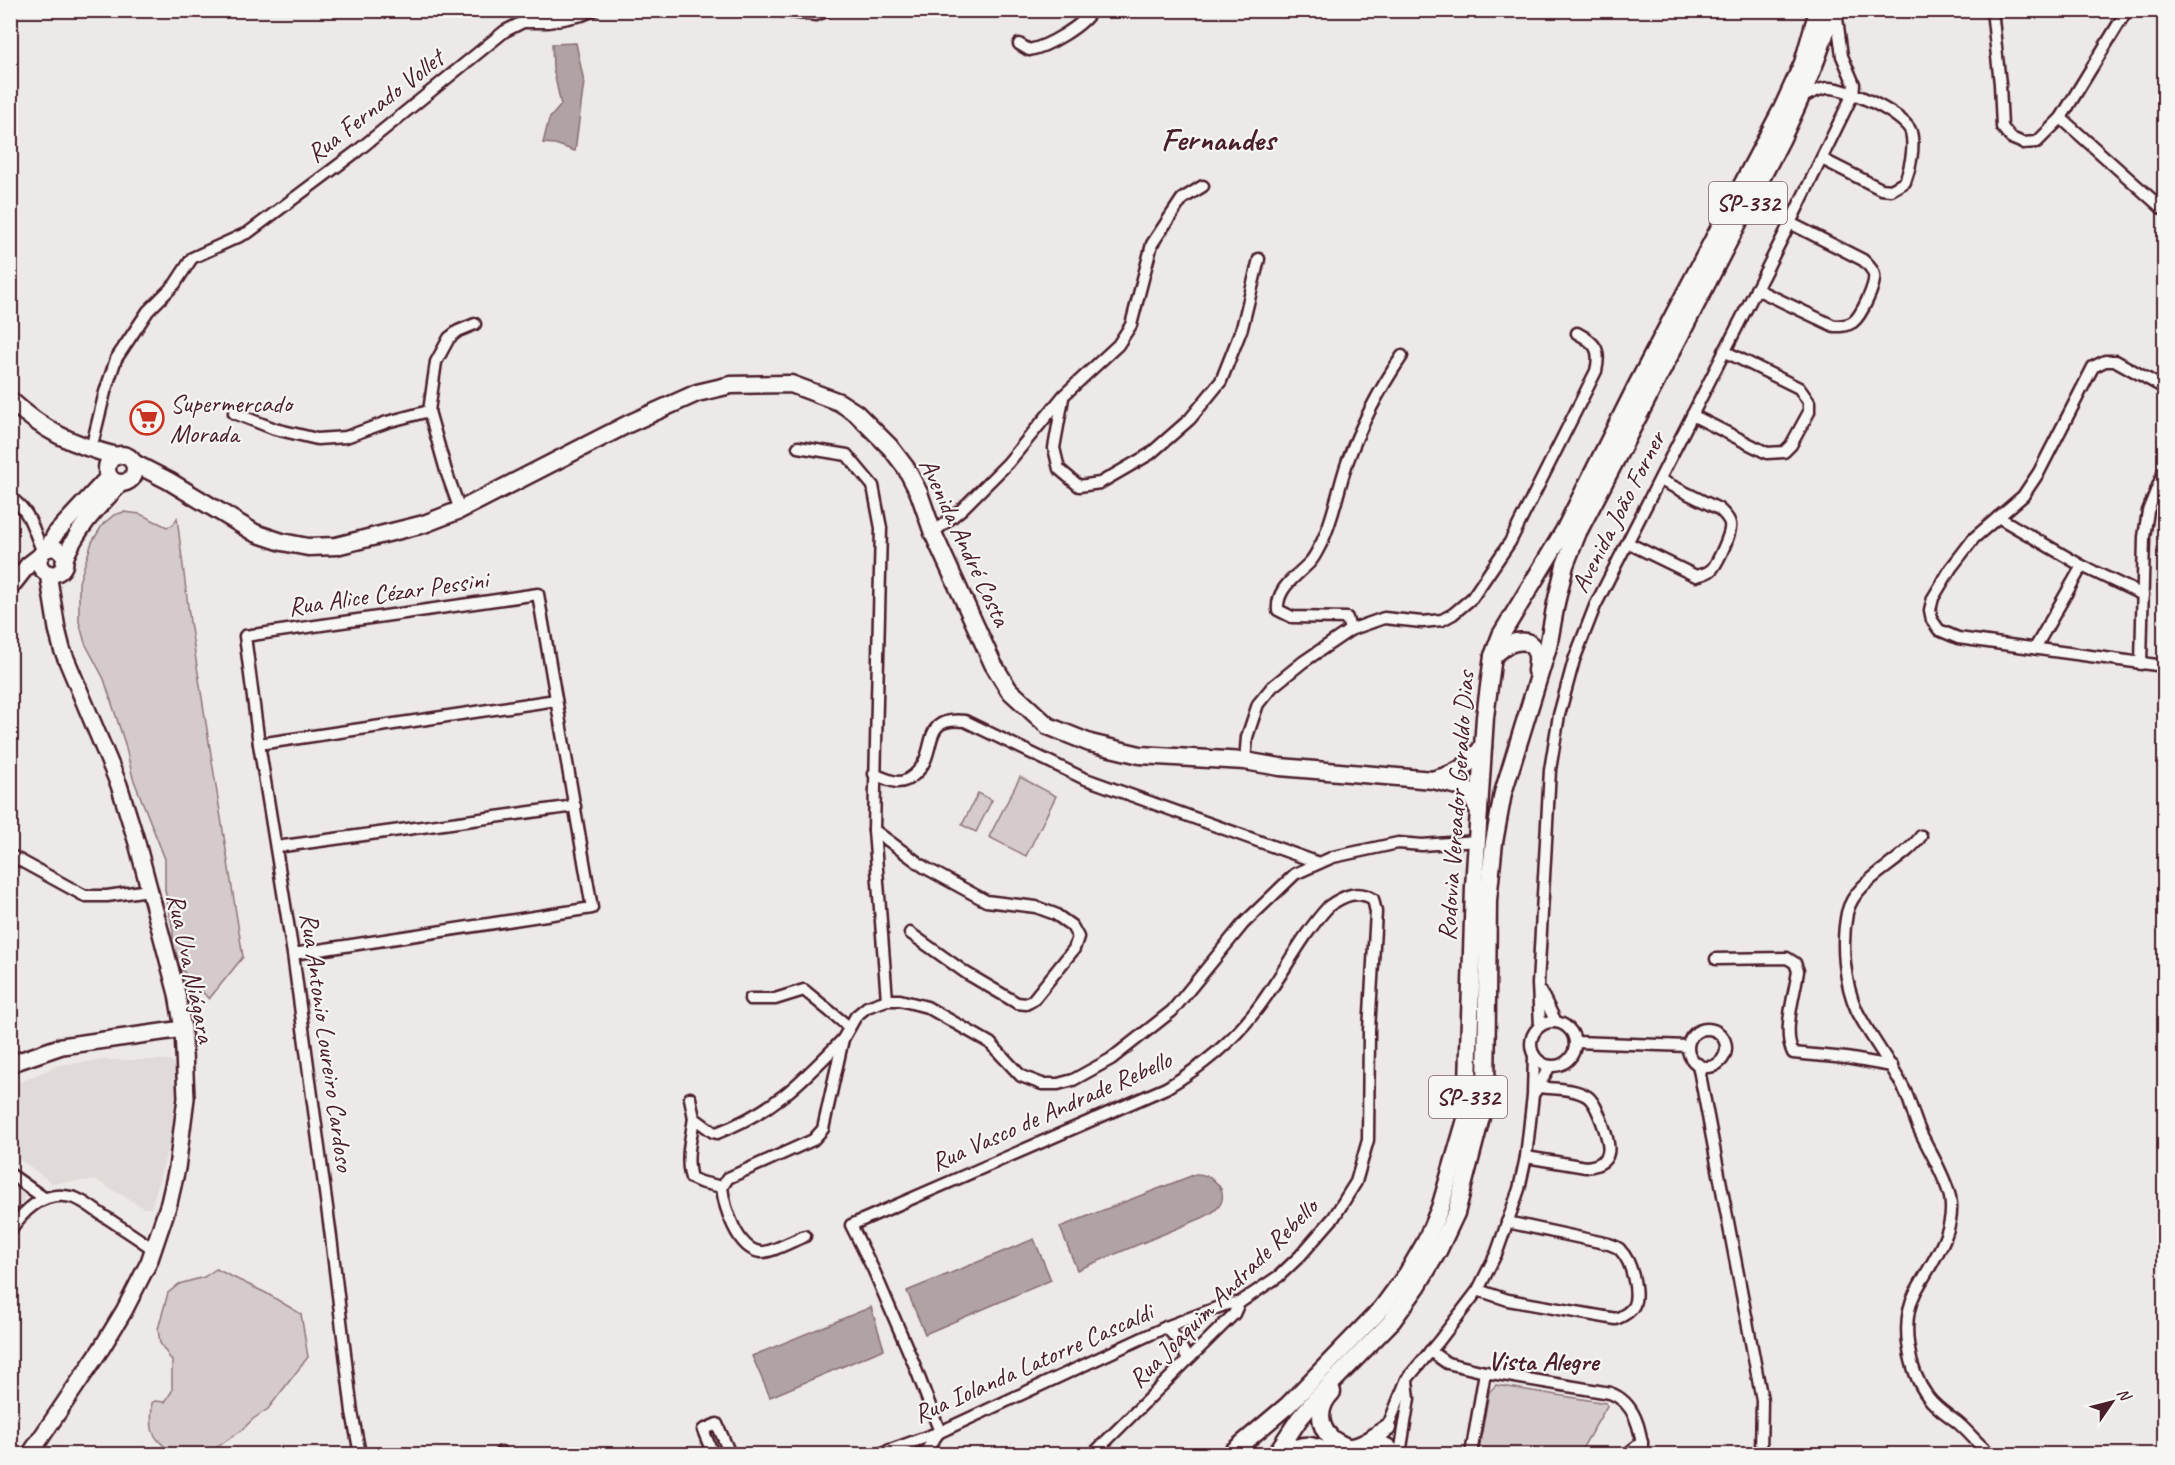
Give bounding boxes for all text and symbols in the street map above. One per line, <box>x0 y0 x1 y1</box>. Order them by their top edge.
street label: Rua Fernado Vollet <box>300 40 453 170</box>
district label: Fernandes <box>1161 119 1279 160</box>
road number: SP-332 <box>1709 182 1787 224</box>
place label: Supermercado Morada <box>170 387 294 450</box>
supermarket icon: Supermercado Morada <box>129 400 165 436</box>
street label: Avenida João Forner <box>1563 423 1674 598</box>
street label: Avenida André Costa <box>912 453 1019 633</box>
street label: Rua Alice Cézar Pessini <box>286 562 493 623</box>
street label: Rodovia Vereador Geraldo Dias <box>1430 668 1482 942</box>
street label: Rua Uva Niágara <box>159 890 223 1047</box>
street label: Rua Antonio Loureiro Cardoso <box>293 911 362 1175</box>
street label: Rua Vasco de Andrade Rebello <box>926 1042 1178 1179</box>
road number: SP-332 <box>1429 1076 1507 1118</box>
street label: Rua Joaquim Andrade Rebello <box>1121 1189 1327 1395</box>
street label: Rua Iolanda Latorre Cascaldi <box>908 1294 1161 1431</box>
district label: Vista Alegre <box>1488 1344 1601 1378</box>
north arrow <box>2082 1372 2142 1432</box>
text: N <box>2112 1384 2136 1406</box>

